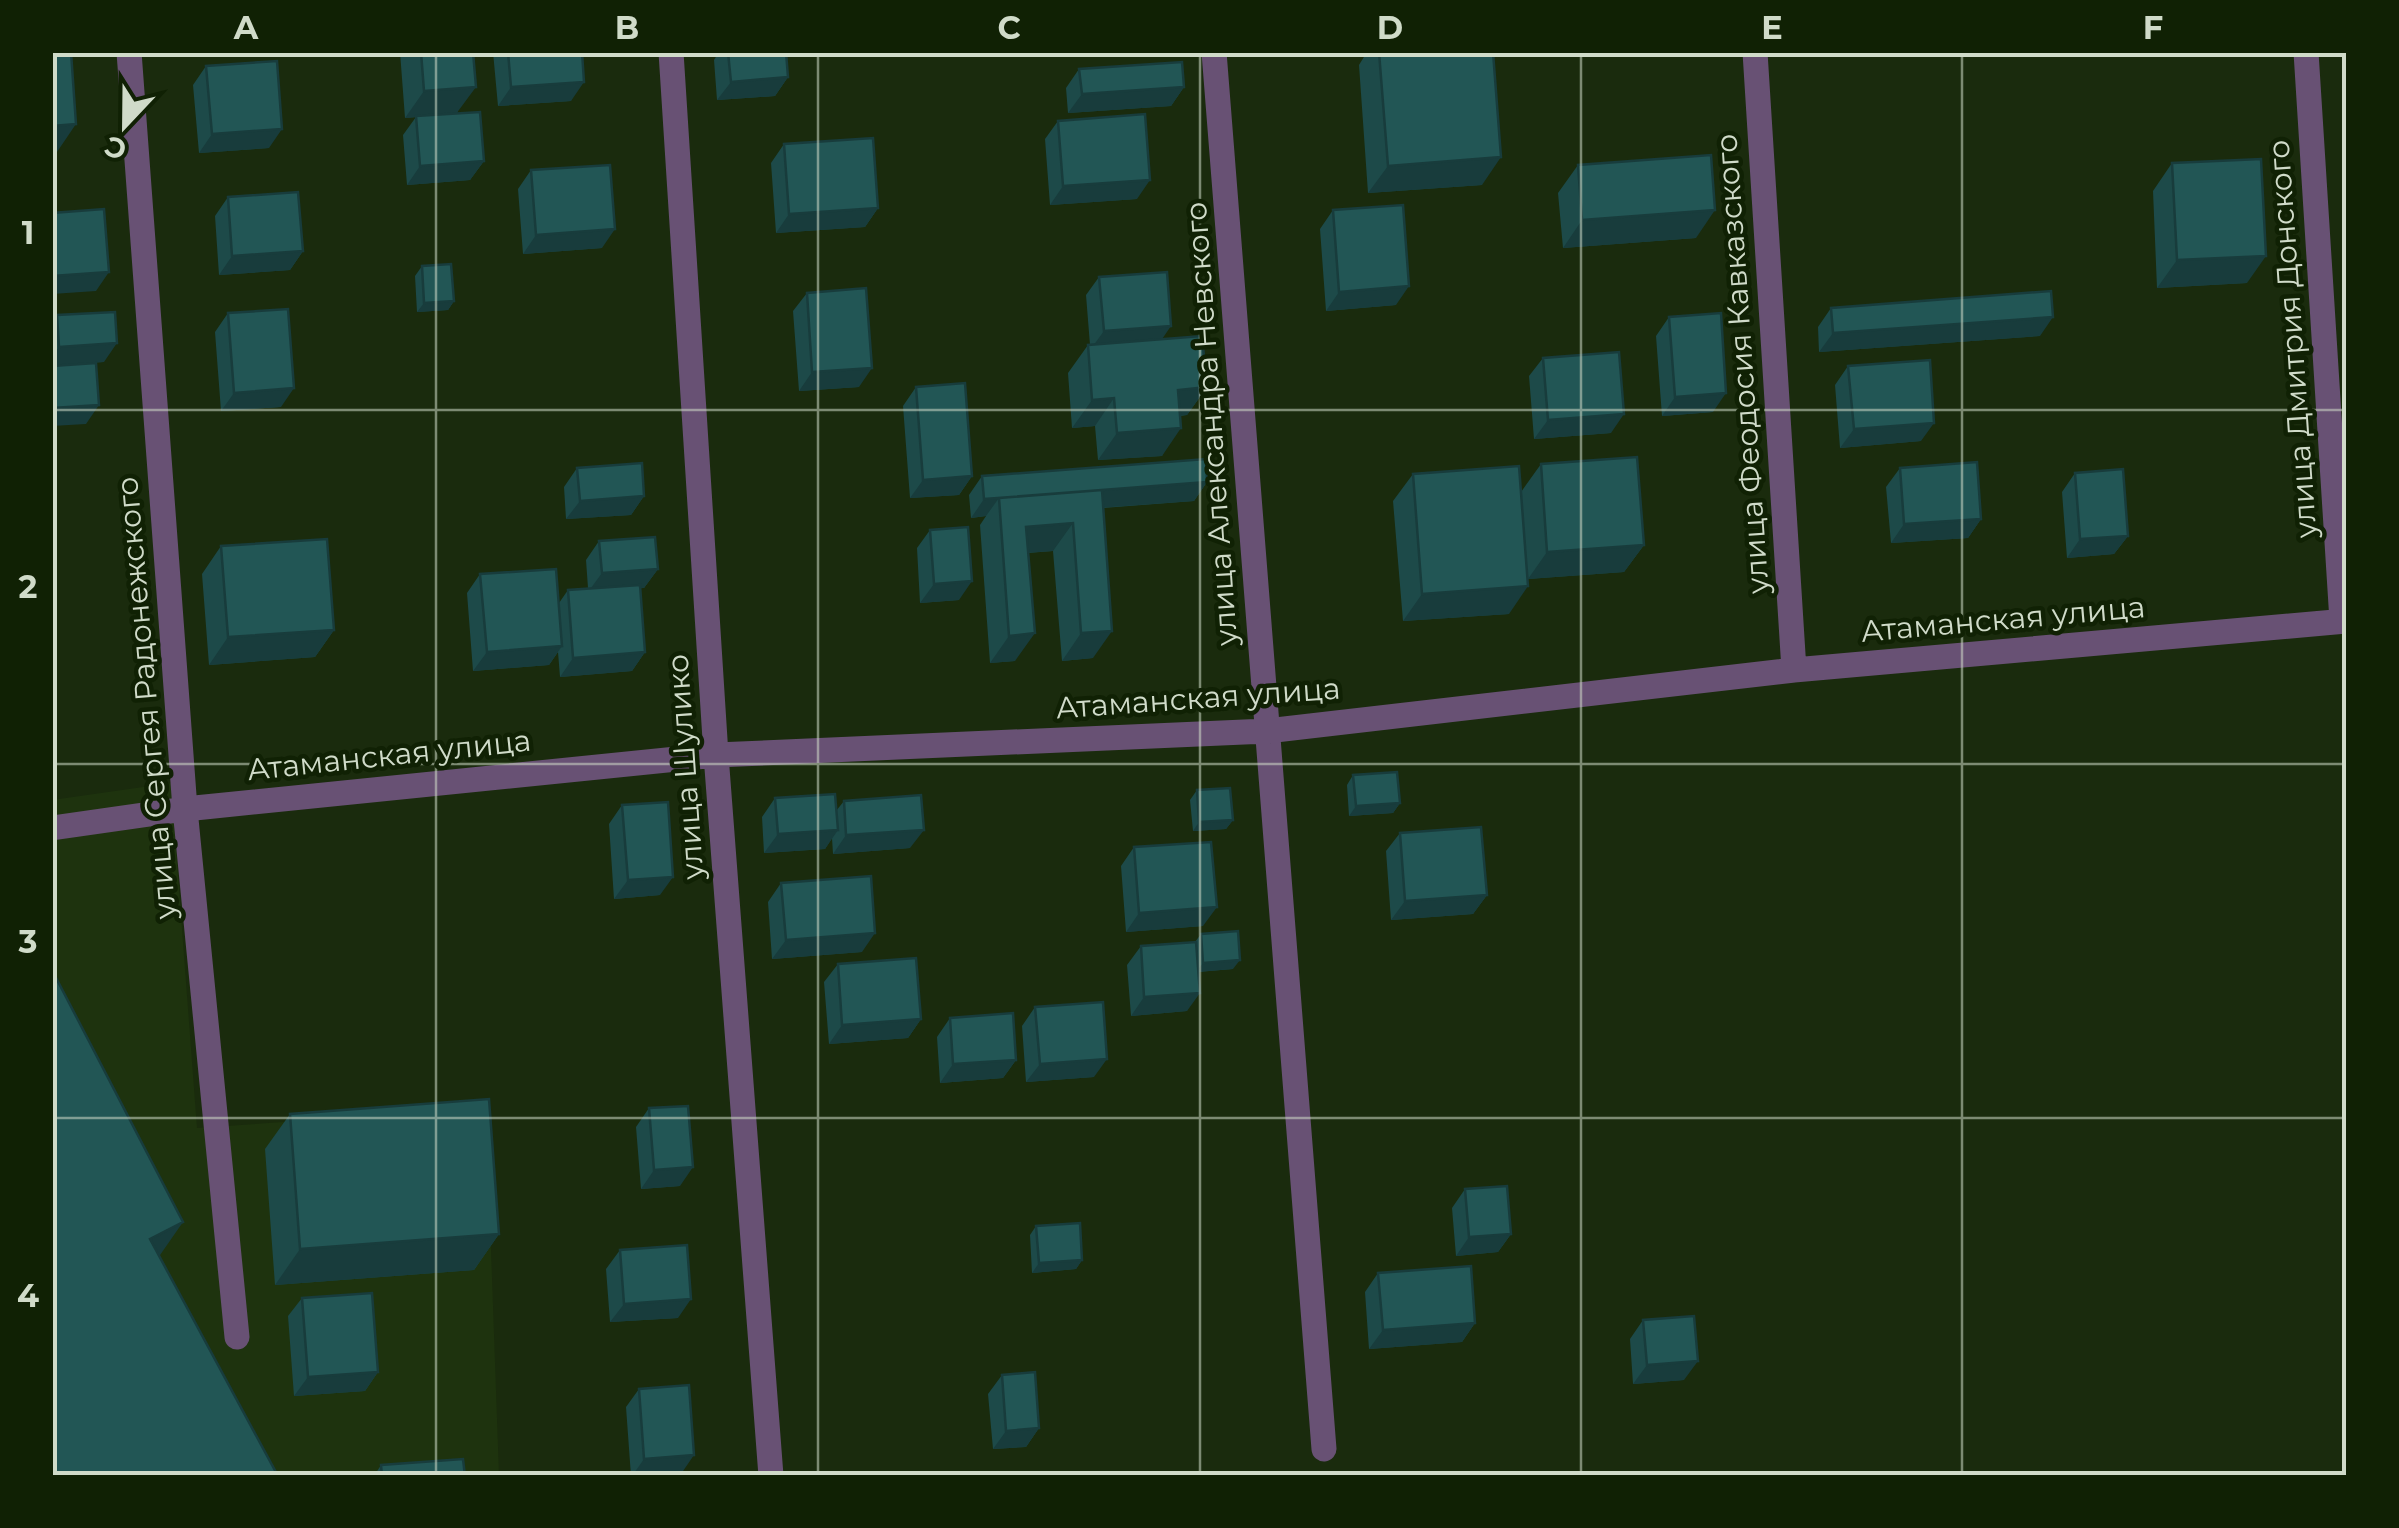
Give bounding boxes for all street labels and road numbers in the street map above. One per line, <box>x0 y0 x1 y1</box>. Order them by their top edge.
street label: улица Феодосия Кавказского <box>1707 133 1777 596</box>
street label: улица Дмитрия Донского <box>2260 139 2324 540</box>
street label: улица Александра Невского <box>1177 201 1245 648</box>
street label: улица Сергея Радонежского <box>108 475 184 922</box>
street label: Атаманская улица <box>1859 588 2147 650</box>
street label: улица Шулико <box>659 653 711 882</box>
street label: Атаманская улица <box>1054 670 1342 726</box>
street label: Атаманская улица <box>245 722 533 788</box>

